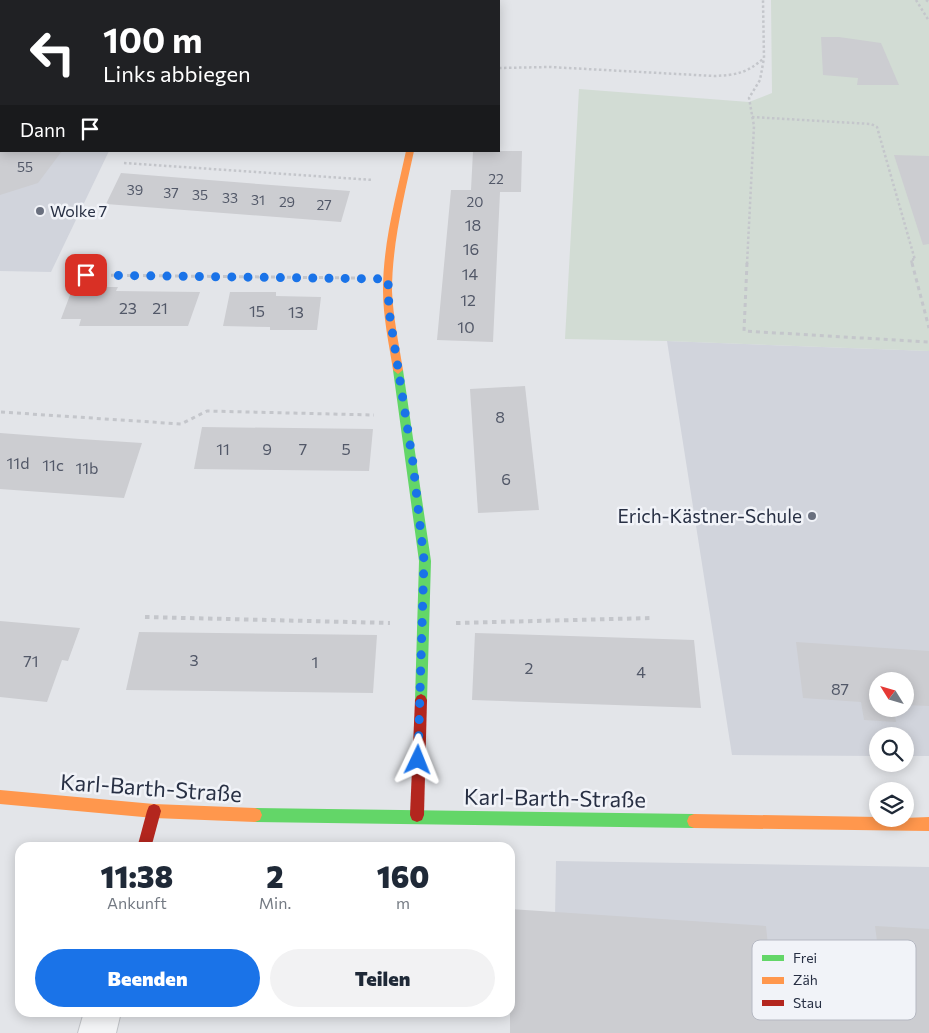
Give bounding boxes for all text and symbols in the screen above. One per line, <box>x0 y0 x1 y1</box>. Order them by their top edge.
text: 100 m <box>103 17 203 60</box>
icon: left <box>20 20 85 85</box>
text: Links abbiegen <box>103 60 251 87</box>
icon: arrive <box>76 115 104 143</box>
text: Dann <box>20 118 66 141</box>
house number: 55 <box>17 158 33 175</box>
house number: 22 <box>488 170 504 187</box>
house number: 39 <box>127 181 143 198</box>
house number: 37 <box>163 184 179 201</box>
house number: 35 <box>192 186 208 203</box>
house number: 33 <box>222 189 238 206</box>
house number: 31 <box>251 191 265 208</box>
house number: 29 <box>279 193 295 210</box>
house number: 20 <box>467 193 483 210</box>
house number: 27 <box>316 196 332 213</box>
place label: Wolke 7 <box>50 201 107 220</box>
marker: Wolke 7 <box>34 205 46 217</box>
house number: 18 <box>465 215 481 234</box>
house number: 16 <box>463 239 479 258</box>
pin <box>65 254 107 296</box>
icon: arrive <box>72 261 100 289</box>
house number: 14 <box>462 264 479 283</box>
house number: 12 <box>460 290 476 309</box>
house number: 23 <box>119 298 137 317</box>
house number: 21 <box>152 298 168 317</box>
house number: 15 <box>249 301 265 320</box>
house number: 13 <box>288 302 304 321</box>
house number: 10 <box>457 317 475 336</box>
house number: 8 <box>495 407 505 426</box>
house number: 11 <box>216 439 230 458</box>
house number: 9 <box>262 439 272 458</box>
house number: 7 <box>299 439 307 458</box>
house number: 5 <box>341 439 351 458</box>
house number: 11d <box>7 453 29 472</box>
house number: 11c <box>42 455 64 474</box>
house number: 11b <box>75 458 99 477</box>
house number: 6 <box>501 469 511 488</box>
place label: Erich-Kästner-Schule <box>618 504 802 527</box>
marker: Erich-Kästner-Schule <box>806 510 818 522</box>
house number: 3 <box>189 650 199 669</box>
house number: 71 <box>23 651 39 670</box>
house number: 1 <box>312 652 318 671</box>
house number: 2 <box>525 658 534 677</box>
house number: 4 <box>636 662 646 681</box>
north arrow <box>869 672 914 718</box>
map controls <box>869 672 914 827</box>
house number: 87 <box>831 679 849 698</box>
button: search <box>869 727 914 772</box>
position arrow <box>391 733 443 785</box>
street label: Karl-Barth-Straße <box>59 768 243 807</box>
street label: Karl-Barth-Straße <box>464 782 646 813</box>
button: layers <box>869 782 914 827</box>
text: 11:38 <box>100 857 173 894</box>
text: 2 <box>266 857 284 894</box>
text: 160 <box>377 857 430 894</box>
text: Ankunft <box>107 893 167 912</box>
text: Min. <box>259 893 291 912</box>
text: m <box>396 893 410 912</box>
legend <box>752 940 916 1020</box>
button: Beenden <box>35 949 260 1007</box>
button: Teilen <box>270 949 495 1007</box>
text: Frei <box>793 949 817 966</box>
text: Zäh <box>793 971 818 988</box>
text: Stau <box>793 994 822 1011</box>

